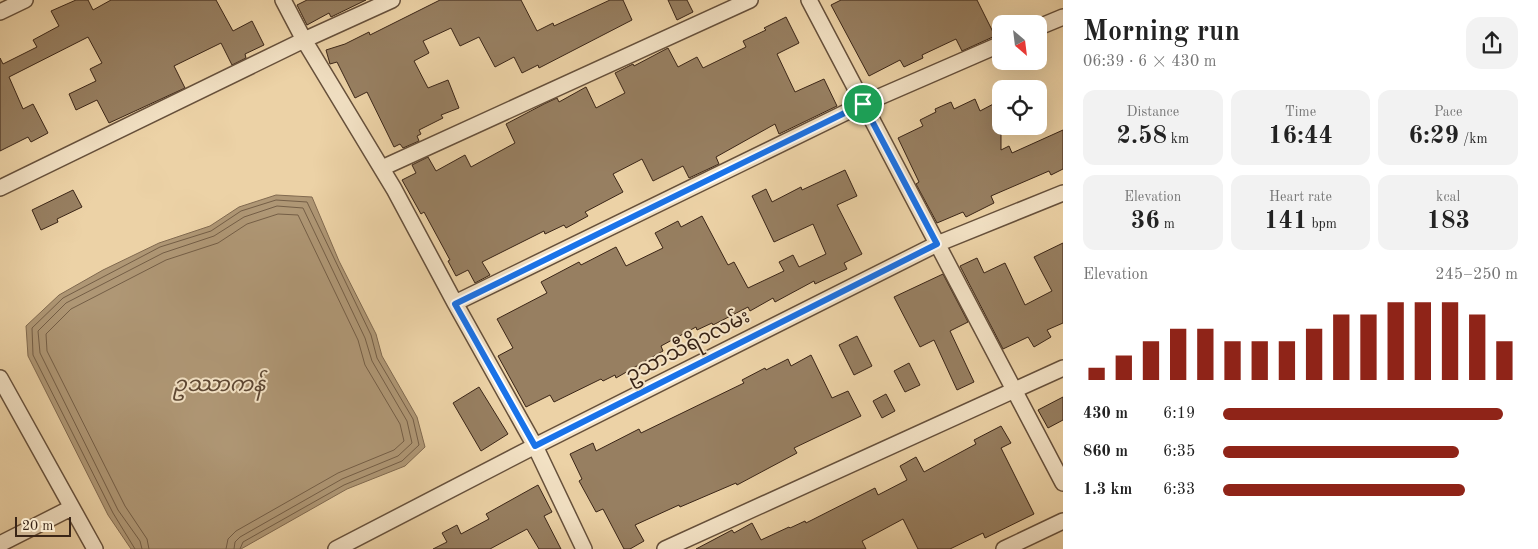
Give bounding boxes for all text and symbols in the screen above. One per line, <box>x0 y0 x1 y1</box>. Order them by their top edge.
north arrow <box>992 15 1048 70</box>
map controls <box>992 15 1047 135</box>
button: share <box>1466 17 1518 69</box>
text: Morning run <box>1083 19 1240 47</box>
text: 06:39 · 6 × 430 m <box>1083 54 1216 70</box>
button: locate <box>992 80 1047 135</box>
pin <box>842 83 884 125</box>
icon: arrive <box>849 90 877 118</box>
text: Distance <box>1126 105 1179 119</box>
text: Time <box>1285 105 1316 119</box>
text: Pace <box>1434 105 1462 119</box>
text: 2.58 <box>1116 124 1167 149</box>
text: 16:44 <box>1268 124 1333 149</box>
text: 6:29 <box>1409 124 1459 149</box>
text: km <box>1167 132 1189 146</box>
text: /km <box>1459 132 1488 146</box>
text: Elevation <box>1124 190 1181 204</box>
text: Heart rate <box>1269 190 1332 204</box>
text: kcal <box>1436 190 1460 204</box>
text: 36 <box>1131 209 1160 234</box>
text: 141 <box>1264 209 1308 234</box>
text: 183 <box>1426 209 1470 234</box>
text: m <box>1160 217 1175 231</box>
text: bpm <box>1308 217 1337 231</box>
text: Elevation <box>1083 267 1148 283</box>
text: 245–250 m <box>1435 267 1518 283</box>
street label: ဥသာသီရိ၁လမ်း <box>620 302 755 390</box>
water label: ဥဿာကန် <box>173 369 268 401</box>
text: 430 m <box>1083 406 1128 422</box>
text: 6:19 <box>1163 406 1195 422</box>
text: 860 m <box>1083 444 1128 460</box>
text: 6:35 <box>1163 444 1195 460</box>
text: 1.3 km <box>1083 482 1132 498</box>
text: 6:33 <box>1163 482 1195 498</box>
scale bar <box>15 514 71 537</box>
text: 20 m <box>22 519 53 533</box>

